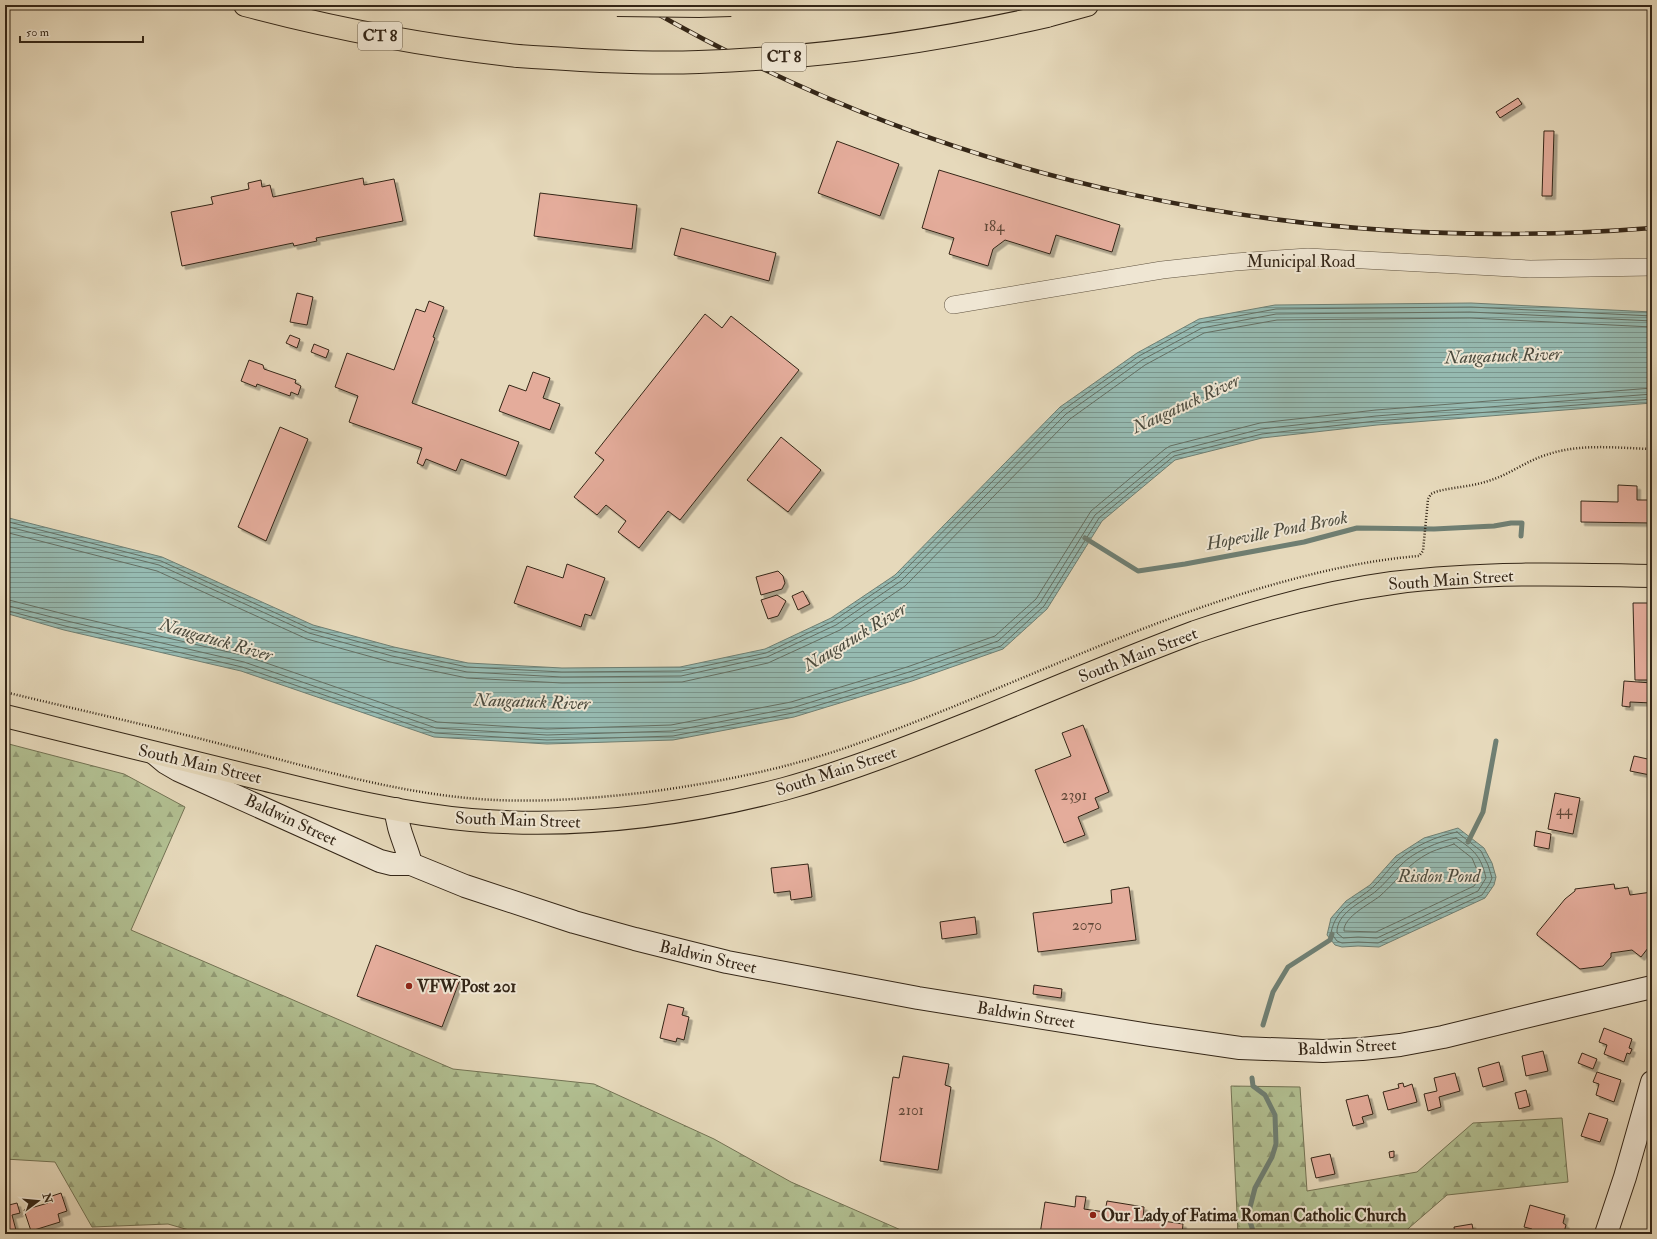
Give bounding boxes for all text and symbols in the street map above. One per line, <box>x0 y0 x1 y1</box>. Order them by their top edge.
scale bar <box>20 18 143 44</box>
road number: CT 8 <box>358 22 402 50</box>
text: 50 m <box>26 25 50 40</box>
road number: CT 8 <box>762 43 806 71</box>
house number: 184 <box>984 217 1005 236</box>
street label: Municipal Road <box>1247 251 1356 273</box>
water label: Naugatuck River <box>1443 342 1563 370</box>
water label: Naugatuck River <box>1127 368 1245 439</box>
water label: Hopeville Pond Brook <box>1203 506 1350 556</box>
street label: South Main Street <box>1388 565 1515 595</box>
water label: Naugatuck River <box>798 597 912 677</box>
water label: Naugatuck River <box>156 613 276 667</box>
street label: South Main Street <box>1076 623 1201 687</box>
water label: Naugatuck River <box>472 688 592 716</box>
street label: South Main Street <box>136 740 264 788</box>
street label: South Main Street <box>773 741 899 800</box>
house number: 2391 <box>1061 786 1087 805</box>
street label: Baldwin Street <box>242 790 341 851</box>
house number: 44 <box>1556 801 1573 820</box>
street label: South Main Street <box>455 807 582 833</box>
water label: Risdon Pond <box>1397 865 1482 888</box>
house number: 2070 <box>1072 916 1102 935</box>
street label: Baldwin Street <box>657 936 759 978</box>
place label: VFW Post 201 <box>416 976 516 997</box>
marker: VFW Post 201 <box>404 981 414 991</box>
street label: Baldwin Street <box>975 997 1077 1033</box>
street label: Baldwin Street <box>1297 1034 1397 1060</box>
house number: 2101 <box>898 1101 924 1120</box>
north arrow <box>18 1181 58 1221</box>
text: N <box>39 1191 55 1206</box>
place label: Our Lady of Fatima Roman Catholic Church <box>1101 1205 1407 1227</box>
marker: Our Lady of Fatima Roman Catholic Church <box>1088 1210 1098 1220</box>

